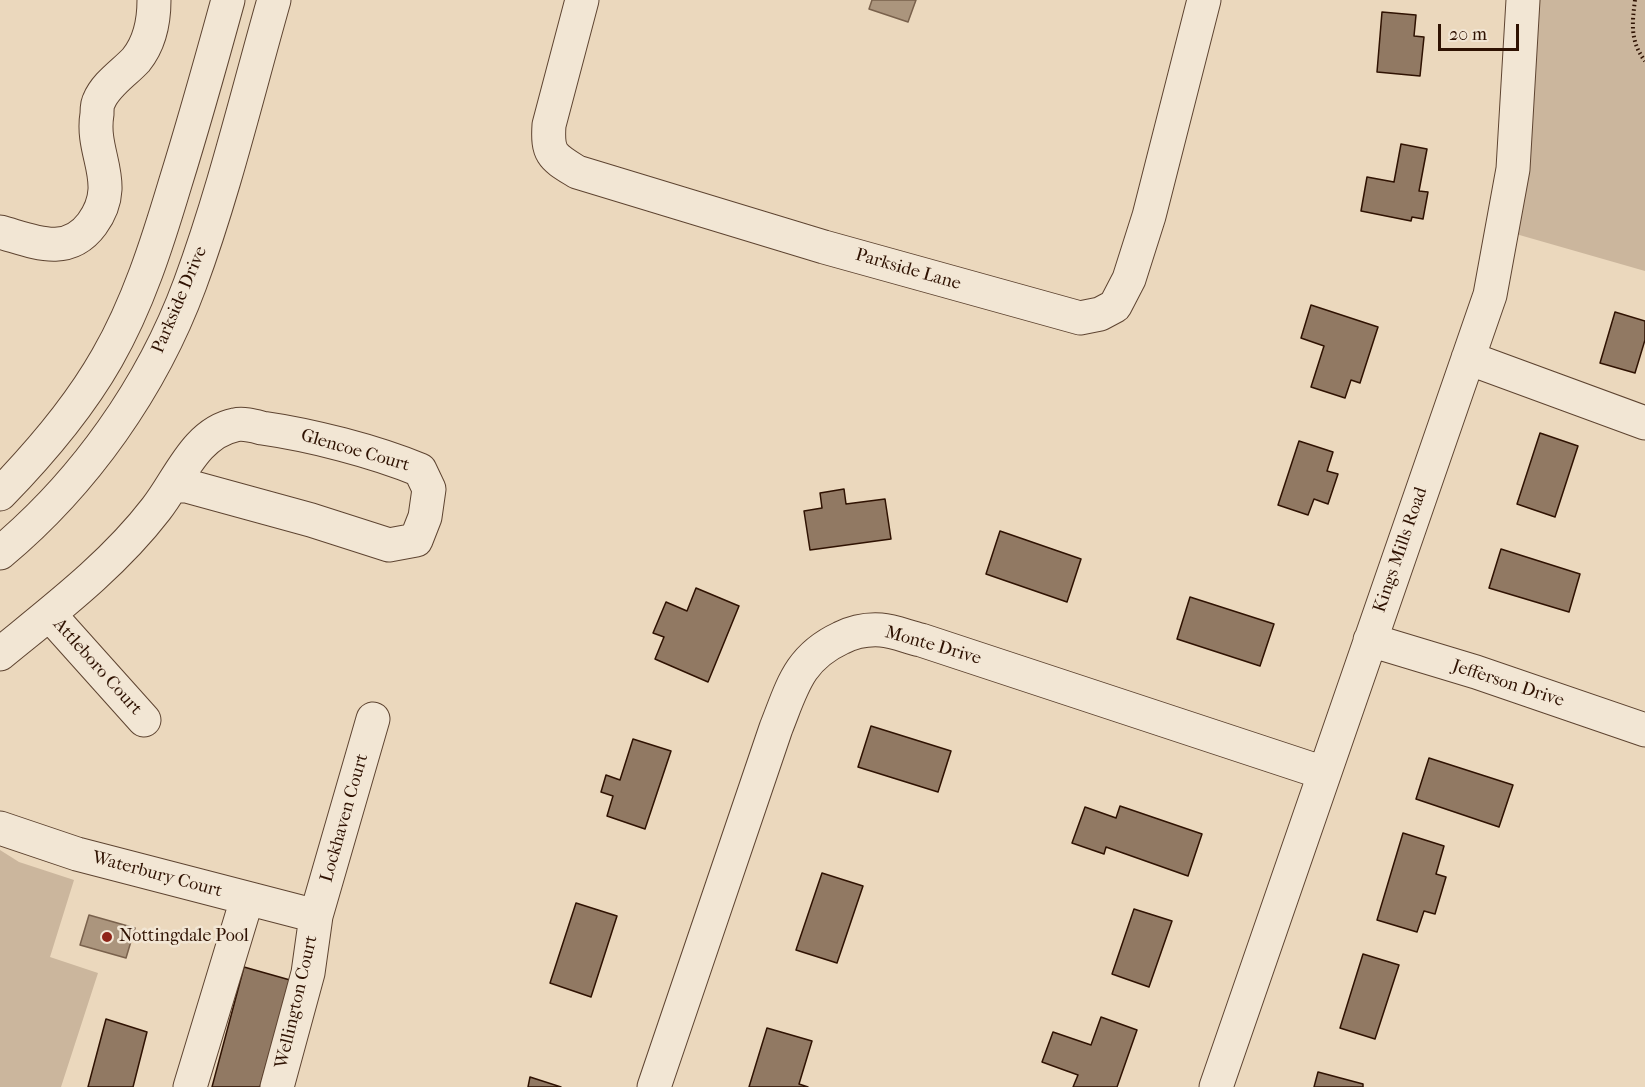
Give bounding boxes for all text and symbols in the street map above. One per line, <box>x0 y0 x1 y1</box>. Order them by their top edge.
scale bar <box>1441 12 1522 50</box>
text: 20 m <box>1449 24 1487 45</box>
street label: Parkside Drive <box>148 243 212 357</box>
street label: Parkside Lane <box>853 245 963 295</box>
street label: Glencoe Court <box>298 425 412 477</box>
street label: Kings Mills Road <box>1369 484 1433 616</box>
street label: Attleboro Court <box>48 614 146 720</box>
street label: Monte Drive <box>883 622 983 670</box>
street label: Jefferson Drive <box>1449 656 1567 712</box>
street label: Lockhaven Court <box>316 751 374 885</box>
street label: Waterbury Court <box>90 847 224 903</box>
place label: Nottingdale Pool <box>119 926 249 948</box>
marker: Nottingdale Pool <box>100 930 114 944</box>
street label: Wellington Court <box>271 933 323 1071</box>

